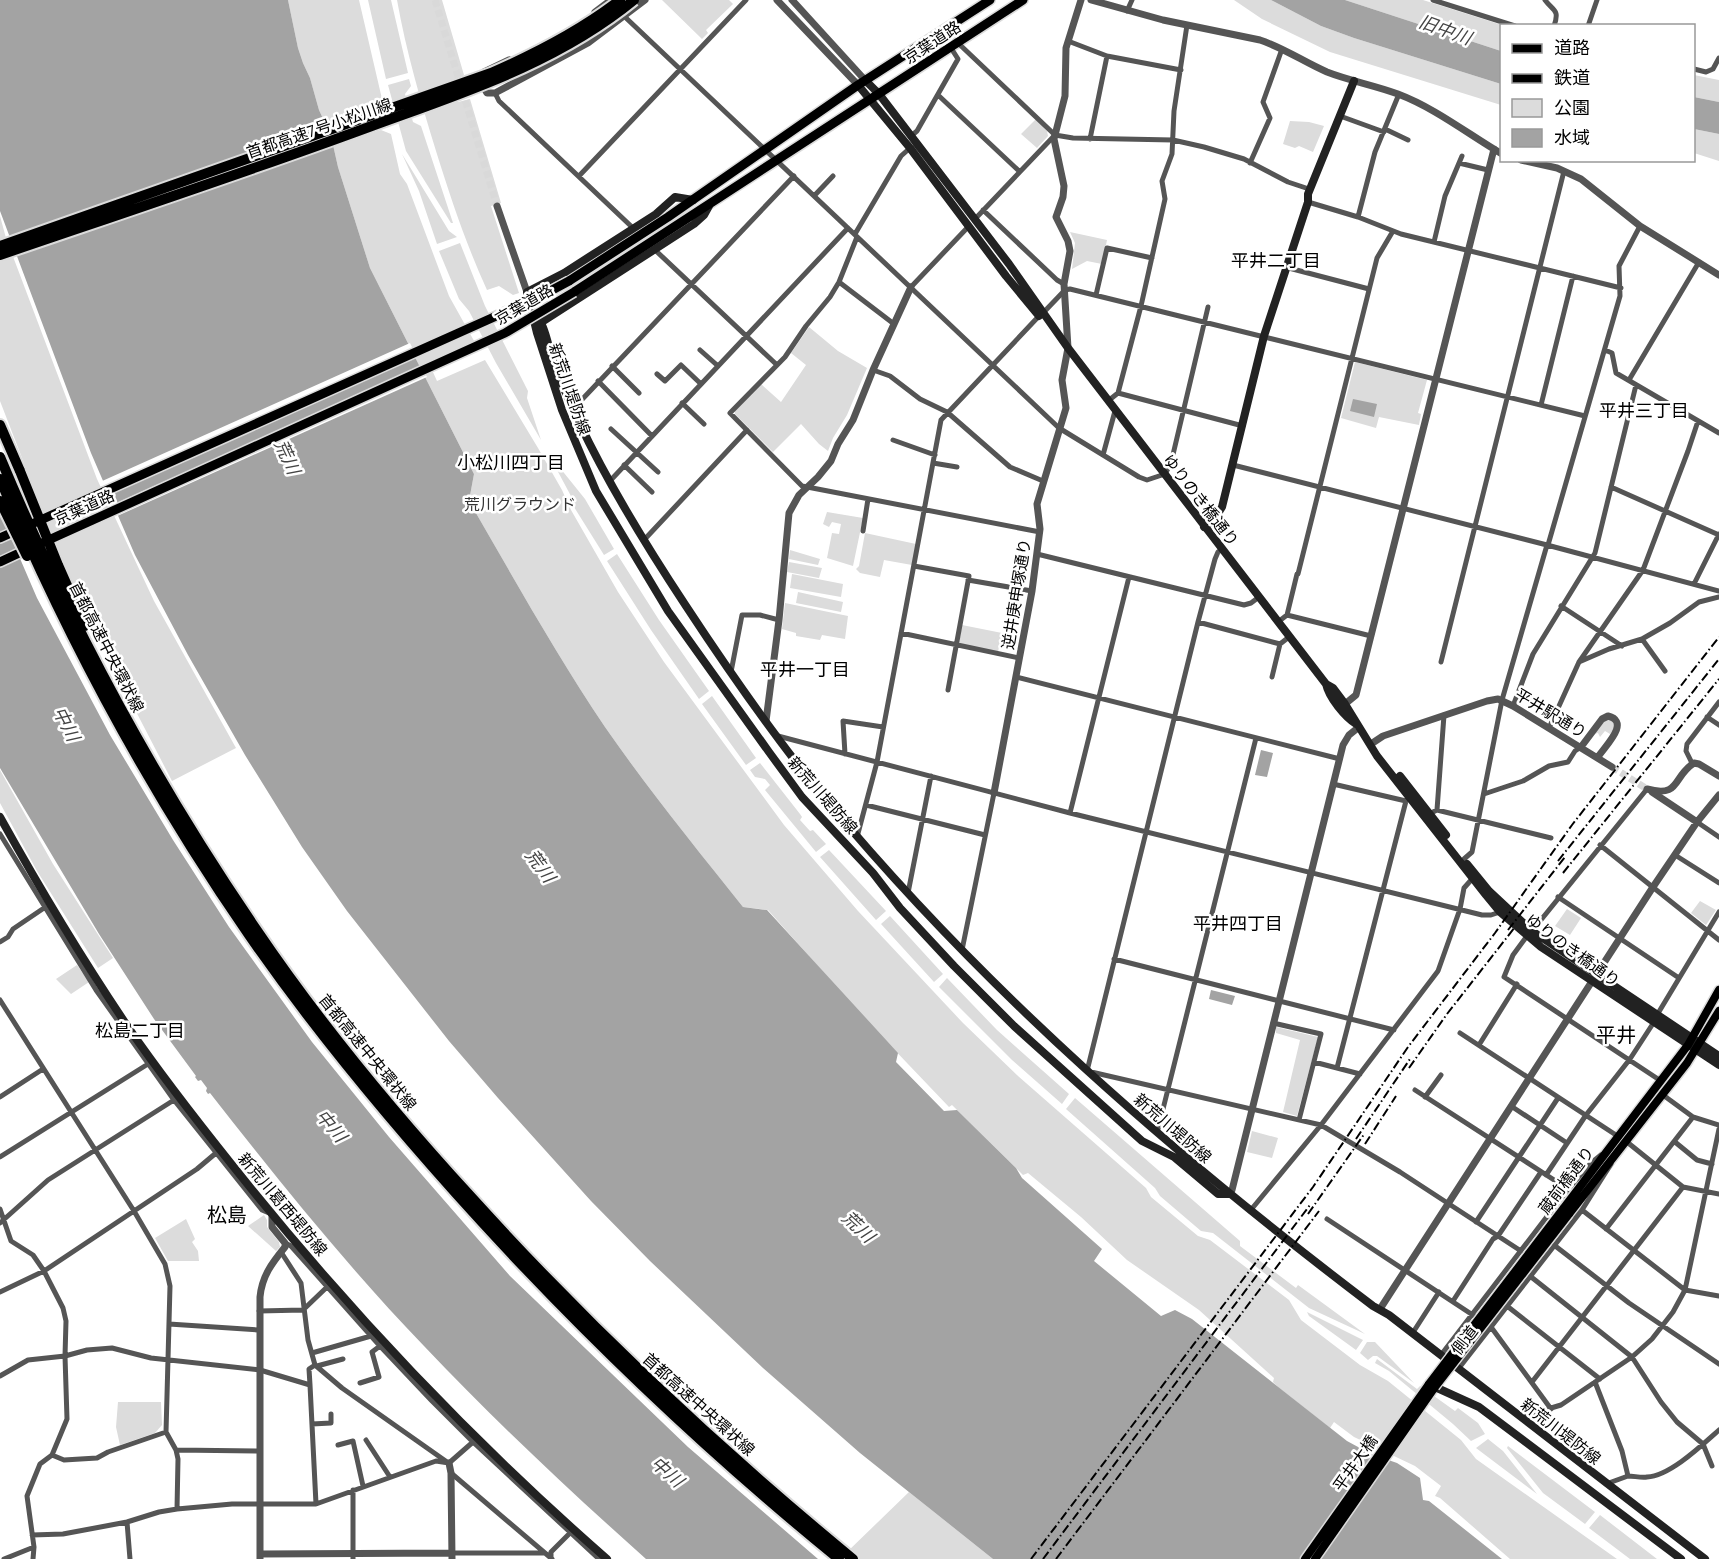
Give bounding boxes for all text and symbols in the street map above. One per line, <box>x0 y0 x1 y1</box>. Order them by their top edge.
water label: 旧中川 <box>1416 9 1476 50</box>
street label: 京葉道路 <box>900 16 964 68</box>
legend <box>1500 24 1695 162</box>
text: 道路 <box>1554 36 1590 59</box>
text: 鉄道 <box>1554 66 1590 89</box>
street label: 首都高速7号小松川線 <box>244 94 394 162</box>
text: 公園 <box>1554 96 1590 119</box>
text: 水域 <box>1554 126 1590 149</box>
district label: 平井二丁目 <box>1231 249 1321 272</box>
street label: 京葉道路 <box>491 279 557 329</box>
street label: 新荒川堤防線 <box>545 340 595 438</box>
district label: 平井三丁目 <box>1599 399 1689 422</box>
water label: 荒川 <box>269 436 306 480</box>
street label: ゆりのき橋通り <box>1159 450 1243 550</box>
district label: 小松川四丁目 <box>457 451 565 474</box>
street label: 京葉道路 <box>51 485 117 529</box>
park label: 荒川グラウンド <box>464 494 576 514</box>
street label: 逆井庚申塚通り <box>997 537 1035 651</box>
street label: 首都高速中央環状線 <box>65 578 149 716</box>
district label: 平井一丁目 <box>760 658 850 681</box>
street label: 平井駅通り <box>1512 684 1590 742</box>
water label: 中川 <box>48 703 86 747</box>
street label: 新荒川堤防線 <box>784 752 862 838</box>
water label: 荒川 <box>521 844 561 889</box>
street label: ゆりのき橋通り <box>1522 909 1624 991</box>
district label: 平井四丁目 <box>1193 912 1283 935</box>
street label: 首都高速中央環状線 <box>315 990 421 1114</box>
district label: 松島二丁目 <box>95 1019 185 1042</box>
district label: 平井 <box>1596 1022 1636 1048</box>
street label: 新荒川堤防線 <box>1130 1089 1216 1167</box>
water label: 中川 <box>311 1104 353 1148</box>
street label: 蔵前橋通り <box>1534 1142 1598 1218</box>
street label: 新荒川葛西堤防線 <box>234 1149 332 1259</box>
district label: 松島 <box>207 1202 247 1228</box>
water label: 荒川 <box>837 1206 881 1249</box>
street label: 側道 <box>1446 1321 1482 1359</box>
street label: 首都高速中央環状線 <box>639 1348 759 1460</box>
street label: 新荒川堤防線 <box>1517 1394 1605 1468</box>
street label: 平井大橋 <box>1328 1431 1382 1495</box>
water label: 中川 <box>646 1451 690 1493</box>

